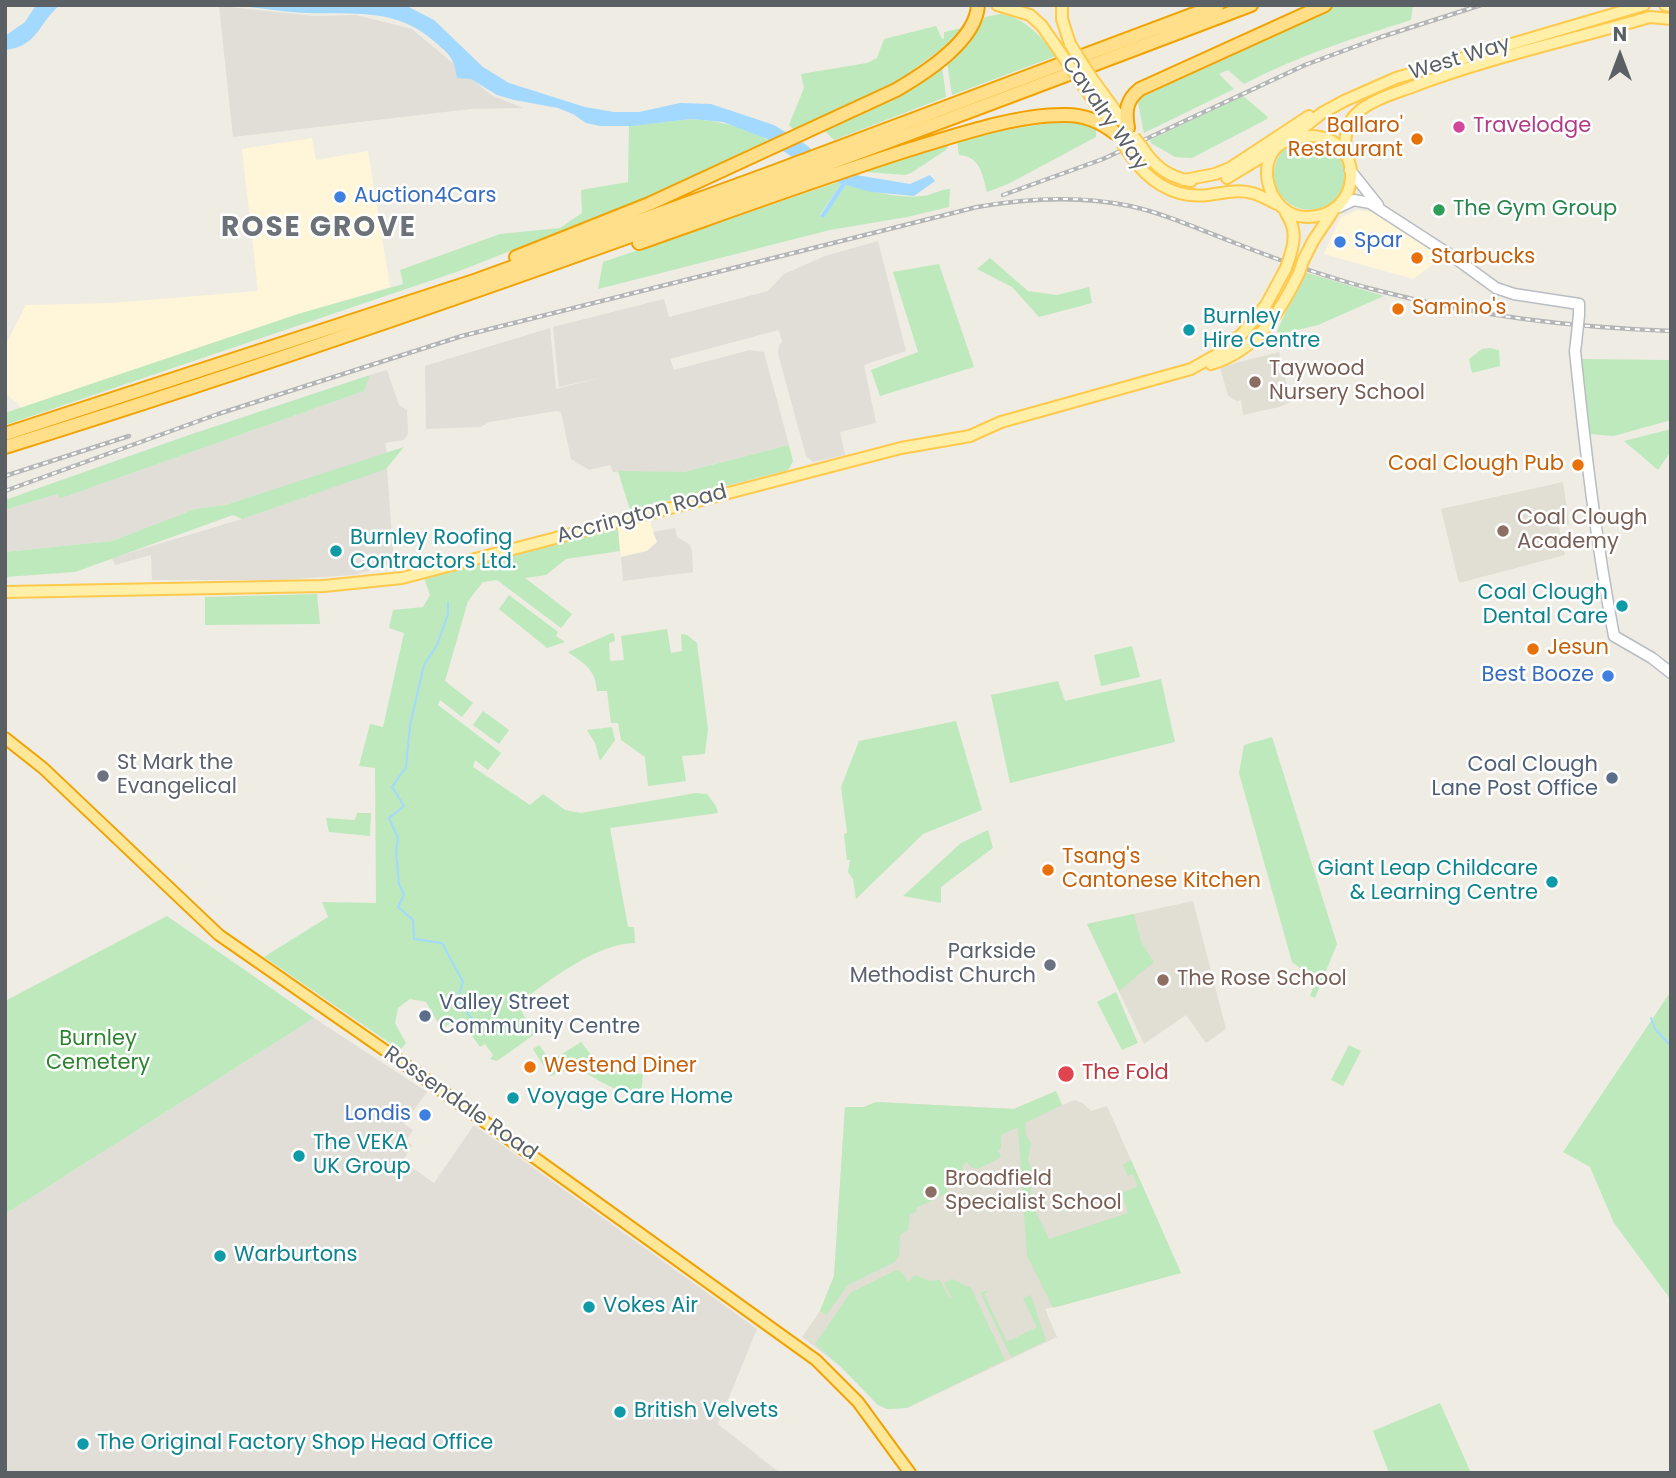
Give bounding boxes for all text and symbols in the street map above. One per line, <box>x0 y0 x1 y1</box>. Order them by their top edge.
north arrow <box>1585 21 1655 91</box>
text: N <box>1613 21 1627 48</box>
street label: West Way <box>1406 32 1514 86</box>
street label: Cavalry Way <box>1055 52 1153 176</box>
place label: Ballaro' Restaurant <box>1288 114 1403 164</box>
place label: Travelodge <box>1473 114 1591 140</box>
marker: Travelodge <box>1451 119 1467 135</box>
marker: Ballaro' Restaurant <box>1409 131 1425 147</box>
place label: Auction4Cars <box>354 184 496 210</box>
marker: Auction4Cars <box>332 189 348 205</box>
place label: The Gym Group <box>1453 197 1617 223</box>
marker: The Gym Group <box>1431 202 1447 218</box>
district label: ROSE GROVE <box>222 212 416 246</box>
place label: Spar <box>1354 229 1403 255</box>
marker: Spar <box>1332 234 1348 250</box>
place label: Starbucks <box>1431 245 1535 271</box>
marker: Starbucks <box>1409 250 1425 266</box>
place label: Samino's <box>1412 296 1506 322</box>
marker: Samino's <box>1390 301 1406 317</box>
place label: Burnley Hire Centre <box>1203 305 1320 355</box>
marker: Burnley Hire Centre <box>1181 322 1197 338</box>
place label: Taywood Nursery School <box>1269 357 1425 407</box>
marker: Taywood Nursery School <box>1247 374 1263 390</box>
place label: Coal Clough Pub <box>1388 452 1564 478</box>
marker: Coal Clough Pub <box>1570 457 1586 473</box>
street label: Accrington Road <box>554 480 730 550</box>
place label: Coal Clough Academy <box>1517 506 1648 556</box>
marker: Coal Clough Academy <box>1495 523 1511 539</box>
place label: Burnley Roofing Contractors Ltd. <box>350 526 516 576</box>
marker: Burnley Roofing Contractors Ltd. <box>328 543 344 559</box>
place label: Coal Clough Dental Care <box>1477 581 1608 631</box>
marker: Coal Clough Dental Care <box>1614 598 1630 614</box>
place label: Jesun <box>1547 636 1609 662</box>
marker: Jesun <box>1525 641 1541 657</box>
place label: Best Booze <box>1482 663 1594 689</box>
marker: Best Booze <box>1600 668 1616 684</box>
place label: St Mark the Evangelical <box>117 751 237 801</box>
place label: Coal Clough Lane Post Office <box>1432 753 1598 803</box>
marker: St Mark the Evangelical <box>95 768 111 784</box>
marker: Coal Clough Lane Post Office <box>1604 770 1620 786</box>
place label: Tsang's Cantonese Kitchen <box>1062 845 1261 895</box>
place label: Giant Leap Childcare & Learning Centre <box>1318 857 1538 907</box>
marker: Tsang's Cantonese Kitchen <box>1040 862 1056 878</box>
marker: Giant Leap Childcare & Learning Centre <box>1544 874 1560 890</box>
place label: Parkside Methodist Church <box>850 940 1036 990</box>
marker: Parkside Methodist Church <box>1042 957 1058 973</box>
place label: The Rose School <box>1177 967 1347 993</box>
marker: The Rose School <box>1155 972 1171 988</box>
place label: Valley Street Community Centre <box>439 991 640 1041</box>
marker: Valley Street Community Centre <box>417 1008 433 1024</box>
park label: Burnley Cemetery <box>46 1027 150 1077</box>
street label: Rossendale Road <box>378 1042 542 1166</box>
place label: Westend Diner <box>544 1054 697 1080</box>
marker: Westend Diner <box>522 1059 538 1075</box>
place label: The Fold <box>1082 1061 1169 1087</box>
marker: The Fold <box>1056 1064 1076 1084</box>
place label: Voyage Care Home <box>527 1085 733 1111</box>
marker: Voyage Care Home <box>505 1090 521 1106</box>
place label: Londis <box>345 1102 411 1128</box>
marker: Londis <box>417 1107 433 1123</box>
place label: The VEKA UK Group <box>313 1131 411 1181</box>
marker: The VEKA UK Group <box>291 1148 307 1164</box>
place label: Broadfield Specialist School <box>945 1167 1122 1217</box>
marker: Broadfield Specialist School <box>923 1184 939 1200</box>
place label: Warburtons <box>234 1243 357 1269</box>
marker: Warburtons <box>212 1248 228 1264</box>
place label: Vokes Air <box>603 1294 698 1320</box>
marker: Vokes Air <box>581 1299 597 1315</box>
place label: British Velvets <box>634 1399 778 1425</box>
marker: British Velvets <box>612 1404 628 1420</box>
place label: The Original Factory Shop Head Office <box>97 1431 493 1457</box>
marker: The Original Factory Shop Head Office <box>75 1436 91 1452</box>

